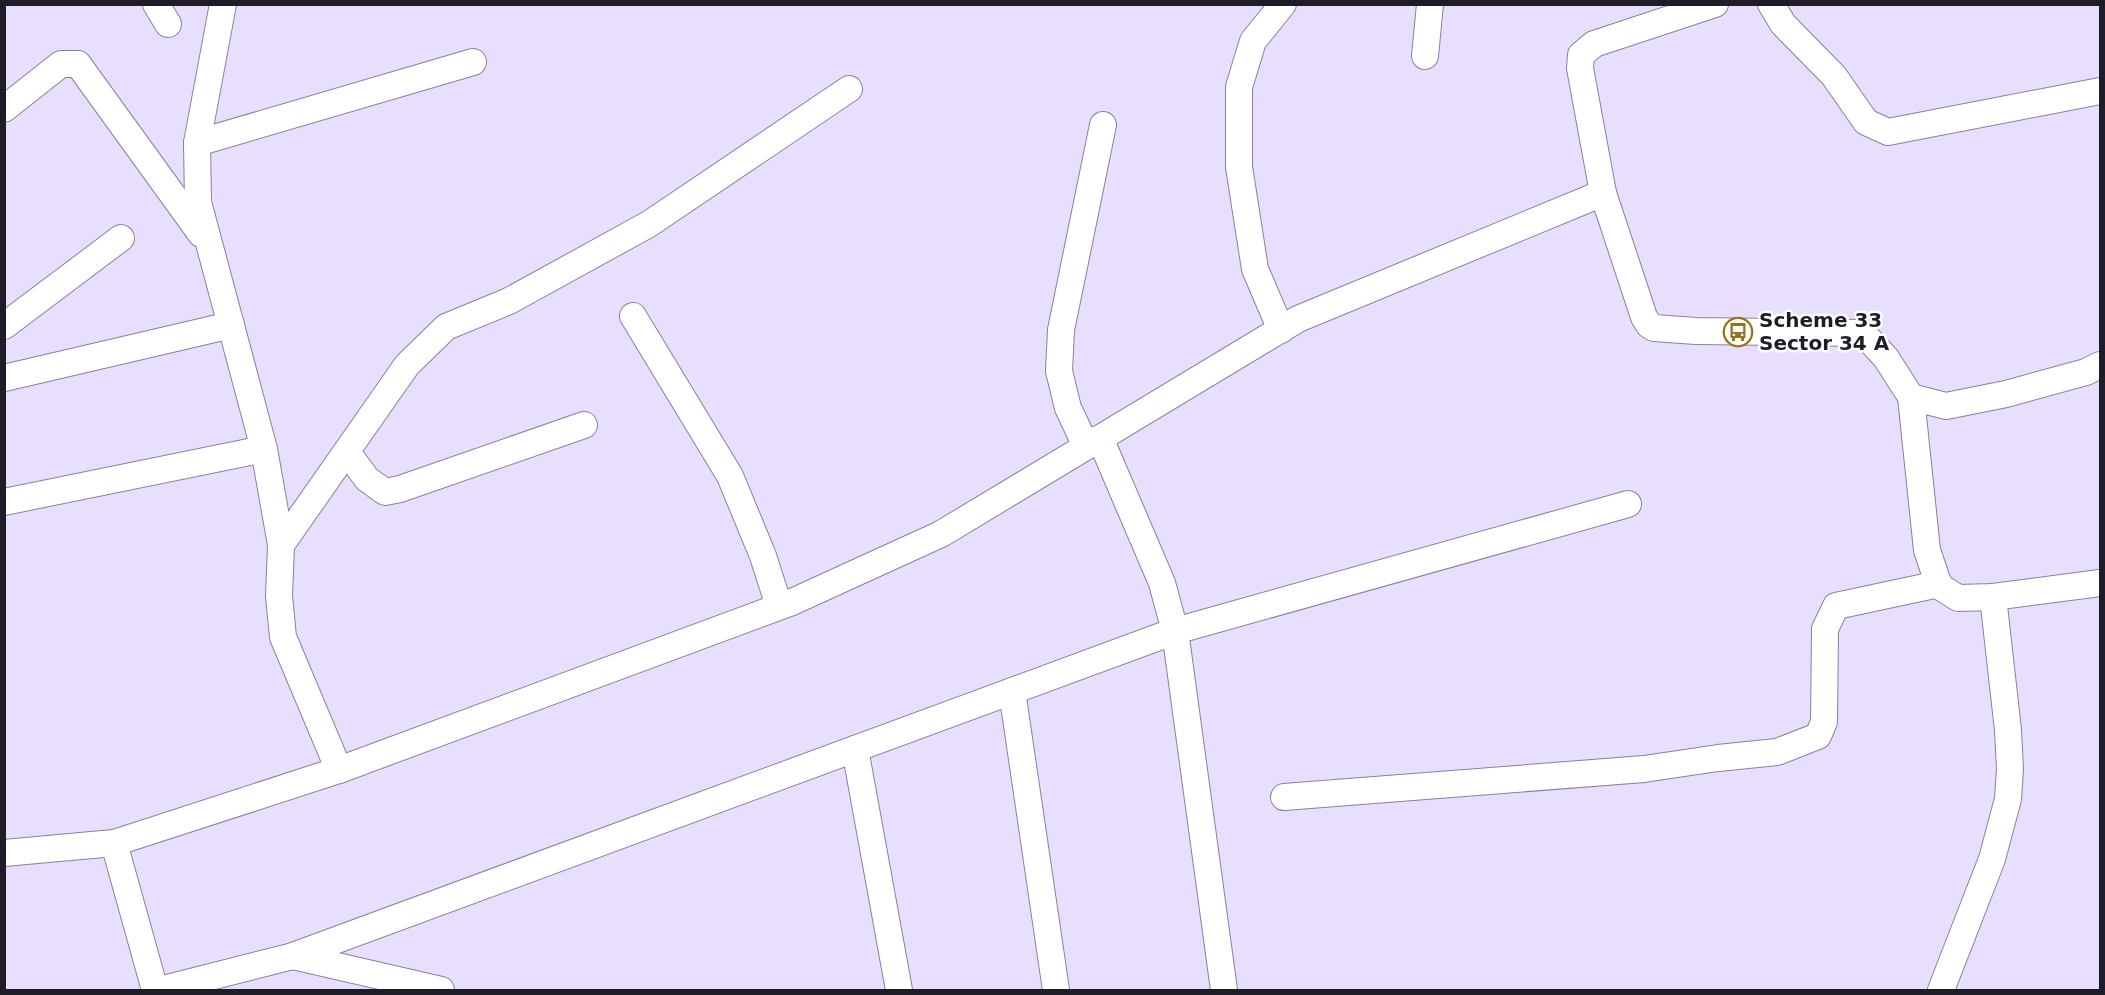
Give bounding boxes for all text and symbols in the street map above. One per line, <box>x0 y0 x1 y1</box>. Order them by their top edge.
place label: Scheme 33 Sector 34 A <box>1759 308 1890 355</box>
bus stop icon: Scheme 33 Sector 34 A <box>1722 316 1754 348</box>

